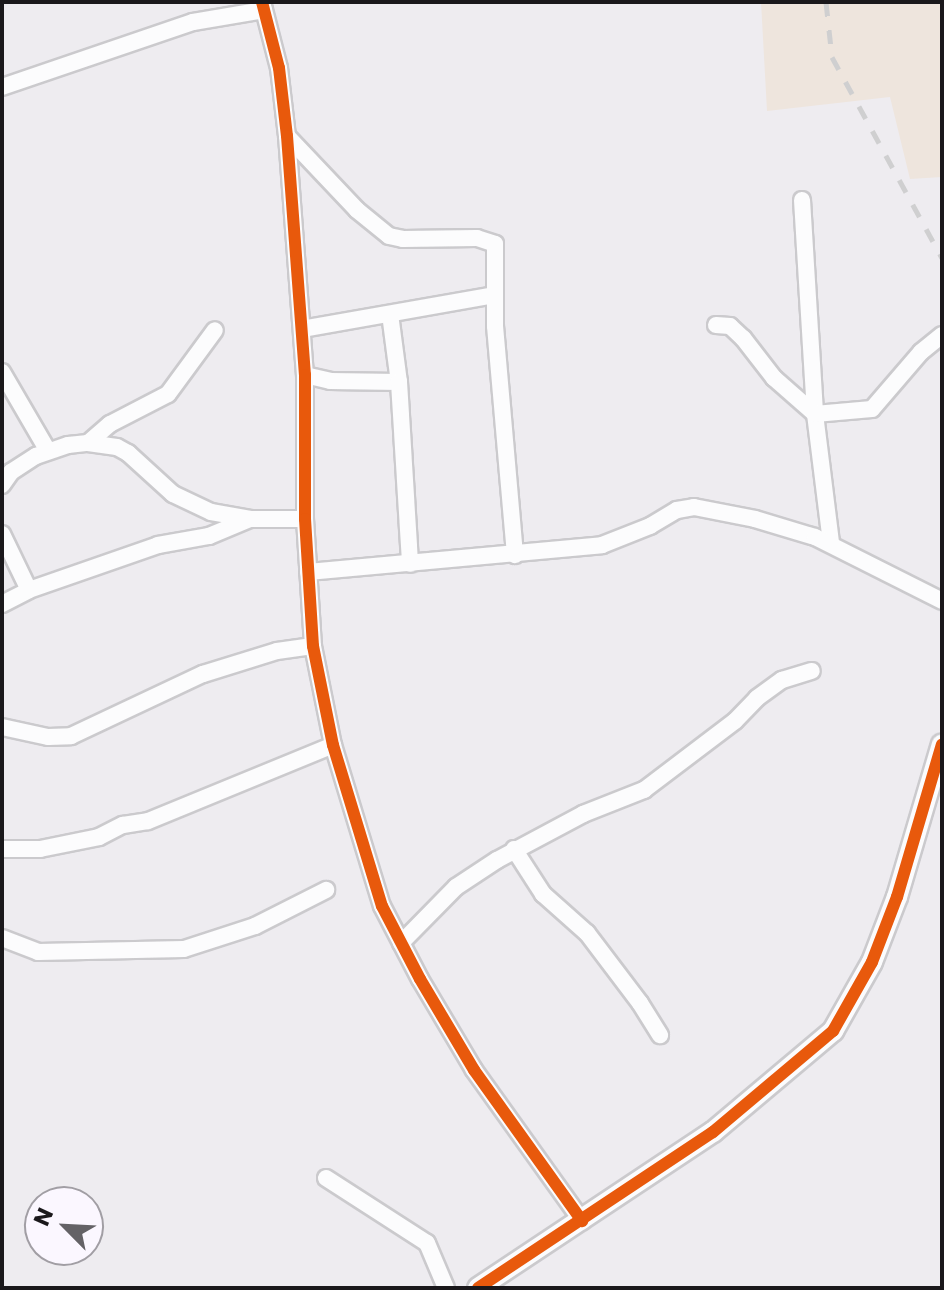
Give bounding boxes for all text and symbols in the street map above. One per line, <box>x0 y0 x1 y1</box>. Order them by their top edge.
north arrow <box>24 1186 104 1266</box>
text: N <box>26 1203 61 1231</box>

